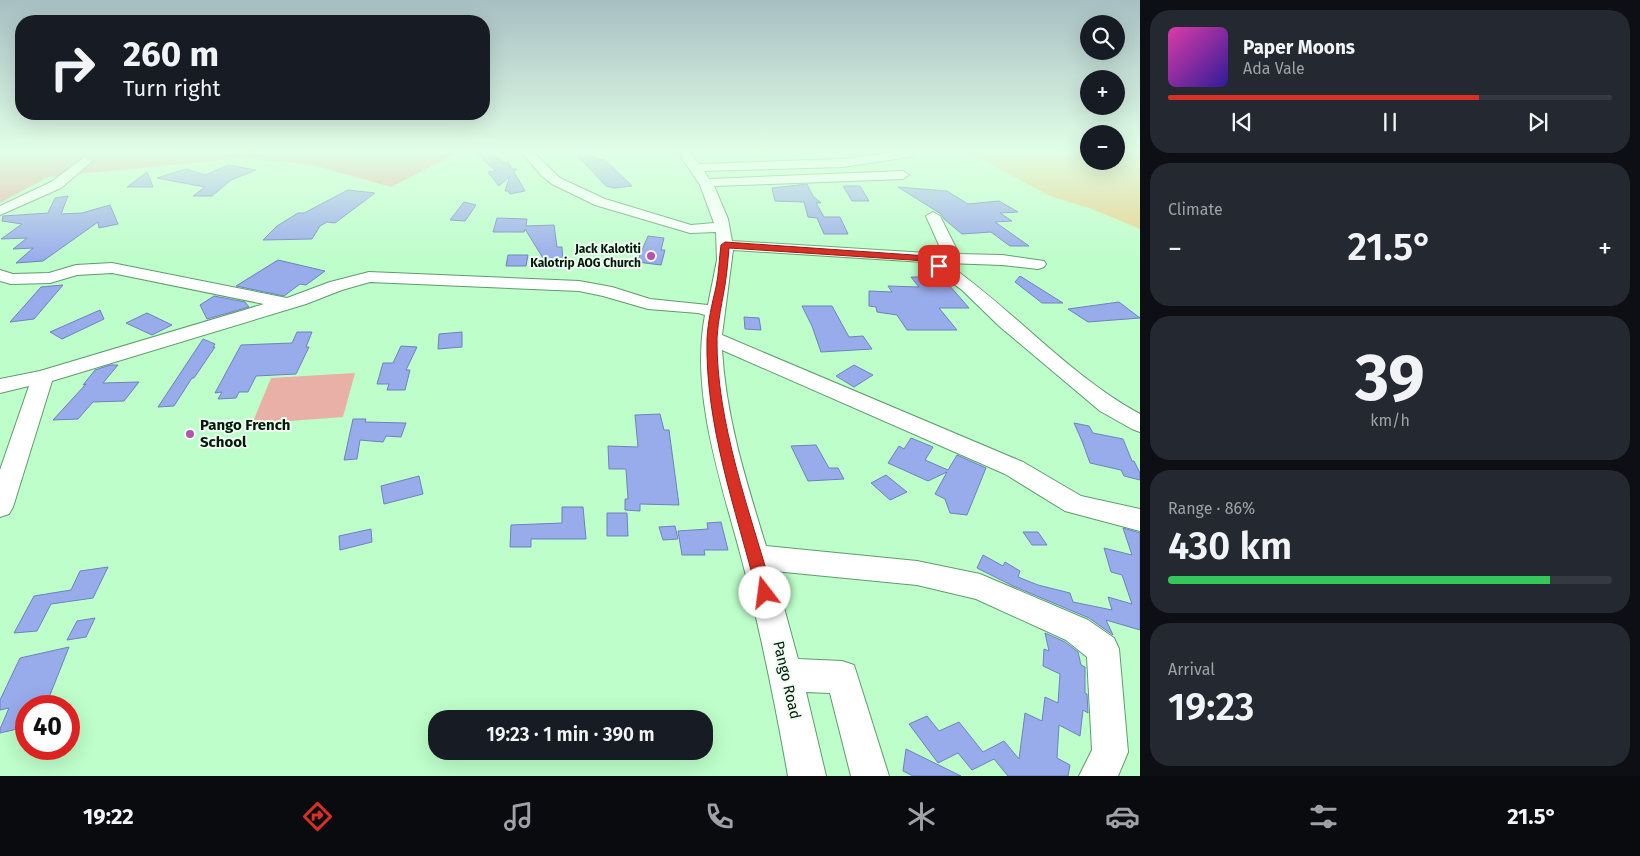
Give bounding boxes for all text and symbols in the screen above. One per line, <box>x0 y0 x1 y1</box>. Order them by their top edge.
map controls <box>1080 15 1125 170</box>
button: search <box>1080 15 1125 60</box>
text: 260 m <box>123 33 219 75</box>
icon: right <box>40 35 105 100</box>
text: Paper Moons <box>1243 36 1355 59</box>
text: Ada Vale <box>1243 59 1305 78</box>
button: + <box>1080 70 1125 115</box>
text: Turn right <box>123 75 220 102</box>
icon: previous <box>1228 108 1256 136</box>
icon: pause <box>1376 108 1404 136</box>
icon: next <box>1524 108 1552 136</box>
button: − <box>1080 125 1125 170</box>
text: Climate <box>1168 200 1223 219</box>
text: 21.5° <box>1348 224 1432 270</box>
text: − <box>1168 232 1182 265</box>
text: + <box>1598 232 1612 265</box>
place label: Jack Kalotiti Kalotrip AOG Church <box>530 242 641 270</box>
pin <box>918 245 960 287</box>
marker: Jack Kalotiti Kalotrip AOG Church <box>645 250 657 262</box>
icon: arrive <box>925 252 953 280</box>
text: 39 <box>1355 339 1425 417</box>
text: km/h <box>1370 411 1410 430</box>
place label: Pango French School <box>200 416 290 451</box>
marker: Pango French School <box>184 428 196 440</box>
text: Range · 86% <box>1168 499 1255 518</box>
text: 430 km <box>1168 523 1292 569</box>
position arrow <box>738 566 790 618</box>
street label: Pango Road <box>769 639 805 721</box>
text: Arrival <box>1168 660 1215 679</box>
text: 19:23 <box>1168 684 1254 730</box>
speed limit sign: 40 <box>15 695 80 760</box>
text: 19:23 · 1 min · 390 m <box>486 723 655 746</box>
icon: directions <box>300 799 335 834</box>
icon: music <box>501 799 536 834</box>
icon: phone <box>702 799 737 834</box>
icon: climate <box>904 799 939 834</box>
icon: car <box>1105 799 1140 834</box>
icon: filters <box>1306 799 1341 834</box>
text: 19:22 <box>83 803 134 830</box>
text: 21.5° <box>1507 803 1557 830</box>

